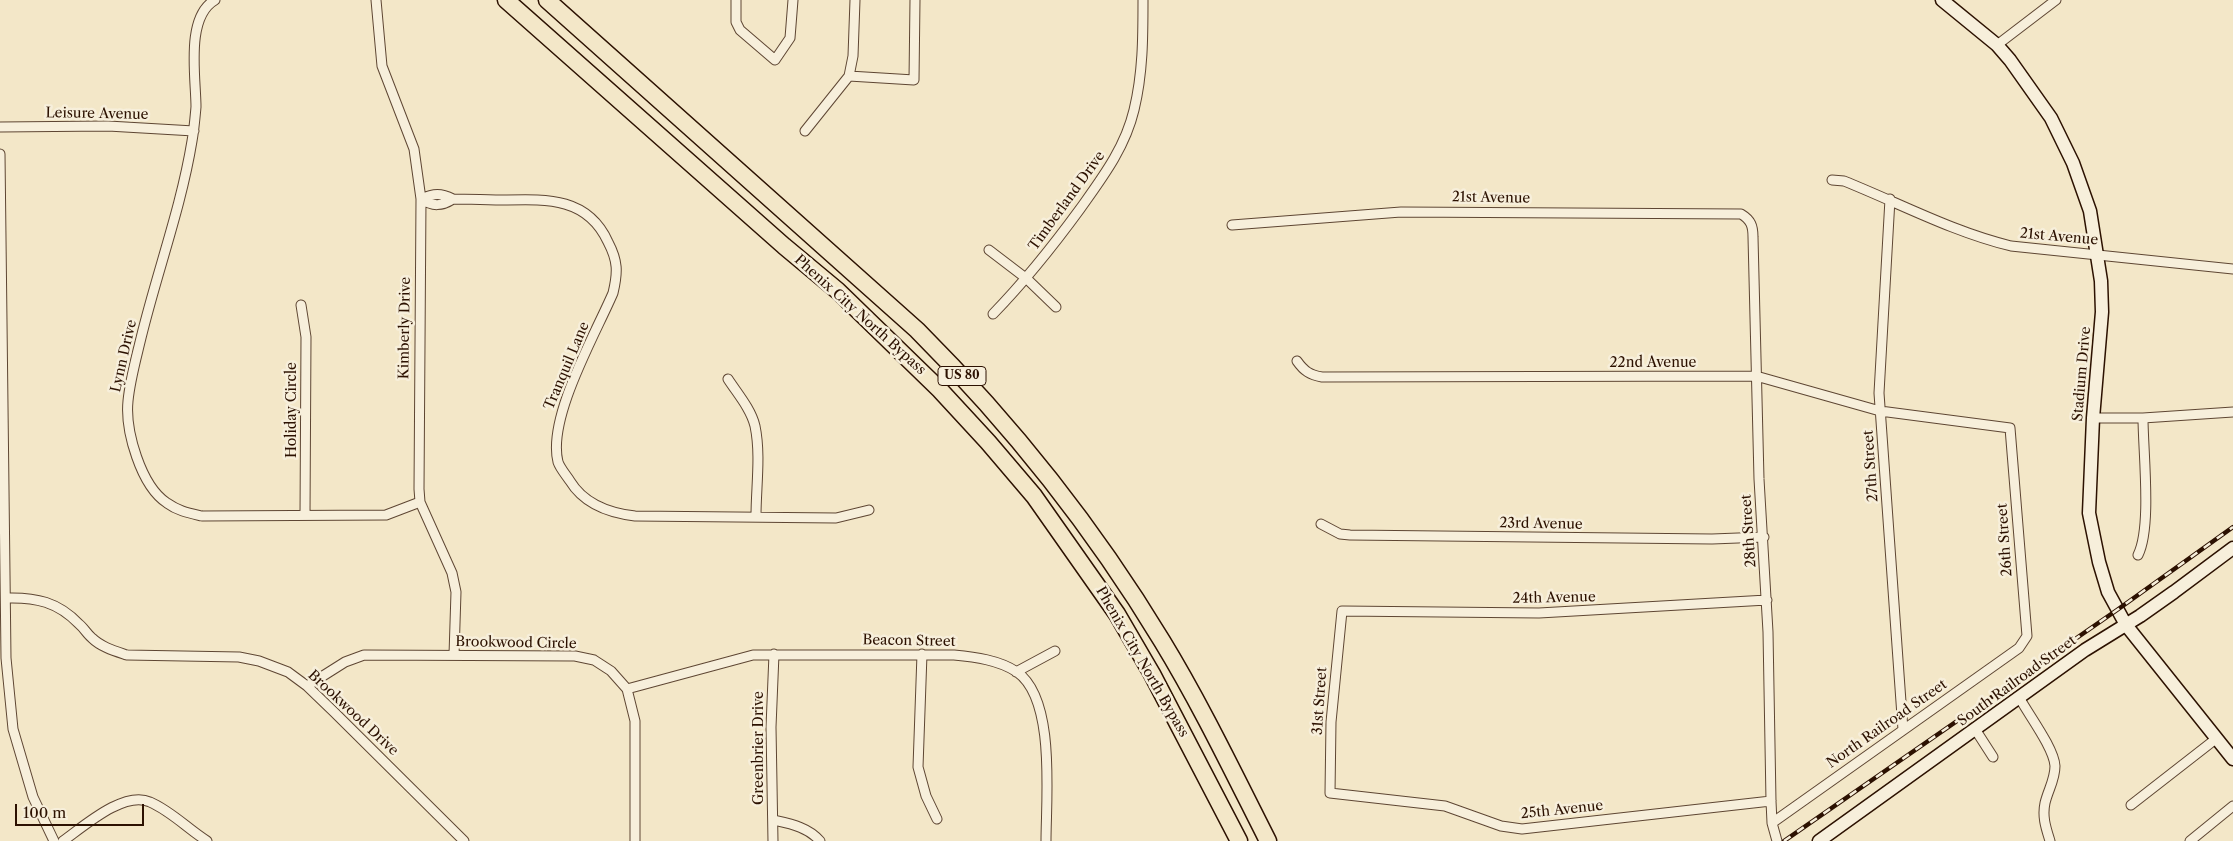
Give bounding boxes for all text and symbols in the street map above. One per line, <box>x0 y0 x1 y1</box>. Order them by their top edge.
street label: Leisure Avenue <box>45 105 149 123</box>
street label: Timberland Drive <box>1025 148 1109 254</box>
street label: 21st Avenue <box>1452 189 1530 207</box>
street label: 21st Avenue <box>2019 225 2099 249</box>
street label: Phenix City North Bypass <box>791 252 929 378</box>
street label: Kimberly Drive <box>396 277 414 379</box>
street label: Lynn Drive <box>108 318 140 394</box>
street label: Tranquil Lane <box>541 319 593 413</box>
street label: Stadium Drive <box>2069 326 2095 422</box>
street label: 22nd Avenue <box>1610 355 1696 371</box>
street label: Holiday Circle <box>284 362 300 458</box>
road number: US 80 <box>938 366 986 386</box>
street label: 27th Street <box>1860 429 1882 503</box>
street label: 28th Street <box>1738 494 1760 568</box>
street label: 26th Street <box>1994 503 2016 577</box>
street label: 23rd Avenue <box>1499 515 1583 533</box>
street label: Phenix City North Bypass <box>1092 584 1192 740</box>
street label: 24th Avenue <box>1512 589 1596 607</box>
street label: Beacon Street <box>862 632 956 650</box>
street label: South Railroad Street <box>1954 632 2080 730</box>
street label: Brookwood Circle <box>455 634 577 652</box>
street label: Brookwood Drive <box>304 667 402 759</box>
street label: 31st Street <box>1309 667 1331 735</box>
street label: North Railroad Street <box>1824 676 1950 772</box>
street label: Greenbrier Drive <box>751 691 767 805</box>
scale bar <box>18 794 146 826</box>
street label: 25th Avenue <box>1520 797 1604 823</box>
text: 100 m <box>23 803 66 822</box>

